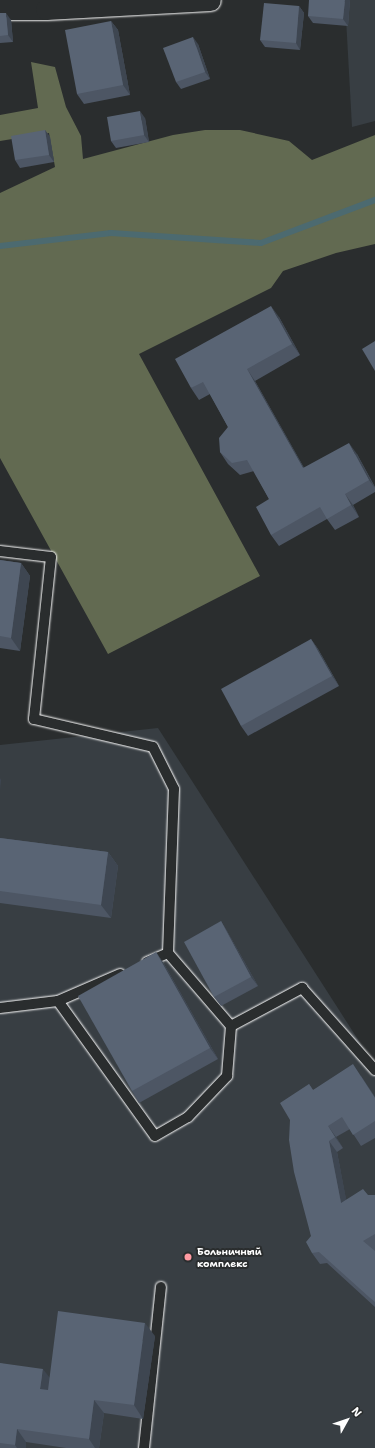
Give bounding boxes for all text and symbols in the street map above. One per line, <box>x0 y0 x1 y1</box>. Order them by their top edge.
place label: Больничный комплекс <box>197 1245 262 1268</box>
marker: Больничный комплекс <box>182 1251 194 1263</box>
north arrow <box>327 1400 367 1440</box>
text: N <box>348 1404 365 1420</box>

